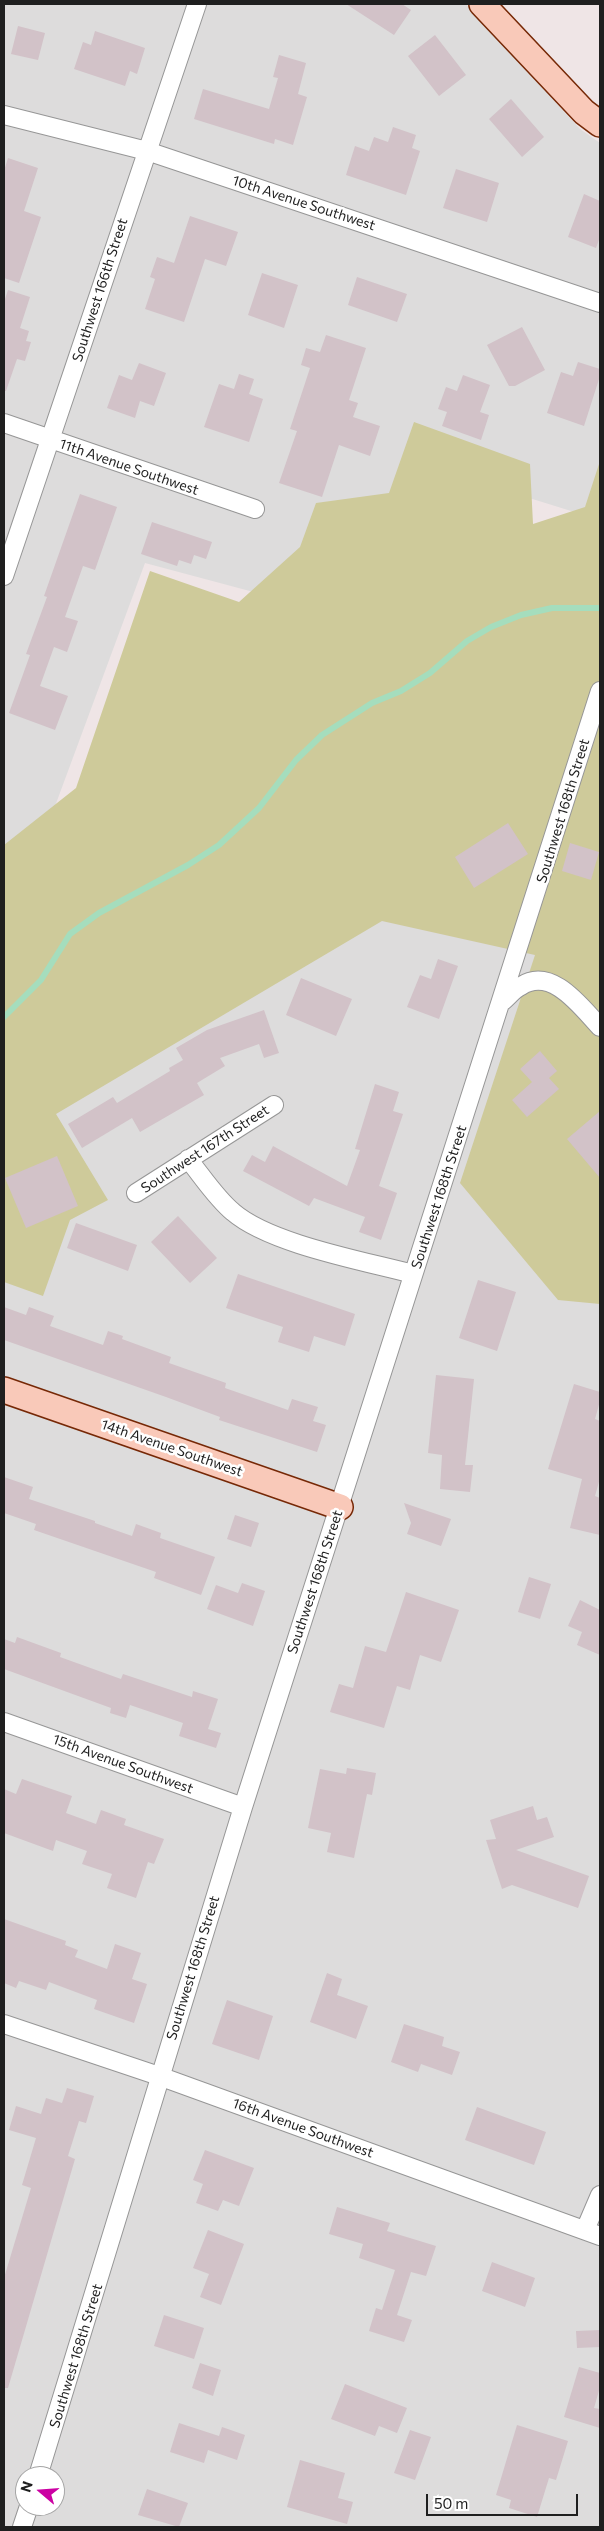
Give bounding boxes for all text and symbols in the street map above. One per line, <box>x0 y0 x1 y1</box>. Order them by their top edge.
street label: 10th Avenue Southwest <box>230 172 378 234</box>
street label: Southwest 166th Street <box>69 216 131 364</box>
street label: 11th Avenue Southwest <box>57 435 201 499</box>
street label: Southwest 168th Street <box>533 737 593 885</box>
street label: Southwest 167th Street <box>138 1101 272 1197</box>
street label: Southwest 168th Street <box>408 1123 470 1271</box>
street label: 14th Avenue Southwest <box>99 1416 245 1480</box>
street label: Southwest 168th Street <box>284 1508 346 1656</box>
street label: 15th Avenue Southwest <box>50 1731 196 1797</box>
street label: Southwest 168th Street <box>163 1894 223 2042</box>
street label: 16th Avenue Southwest <box>230 2095 376 2161</box>
street label: Southwest 168th Street <box>46 2282 106 2430</box>
north arrow <box>15 2466 65 2516</box>
text: N <box>17 2479 36 2494</box>
scale bar <box>429 2484 582 2516</box>
text: 50 m <box>434 2494 468 2512</box>

